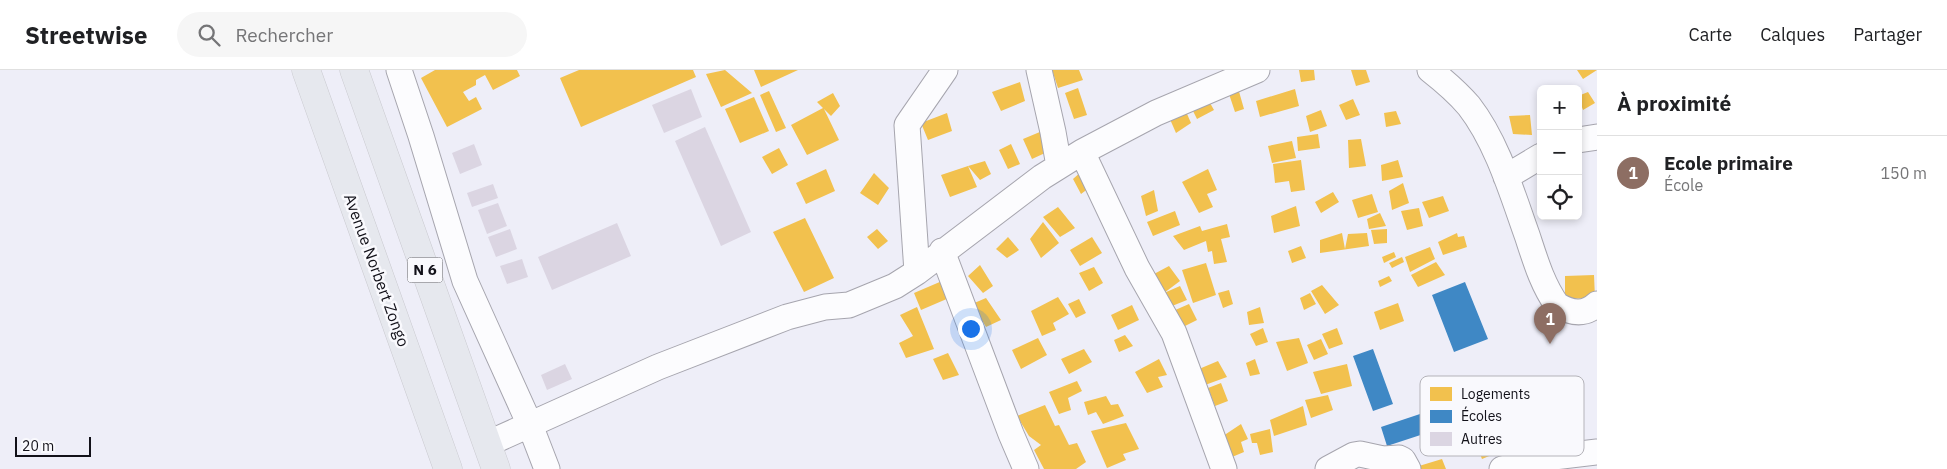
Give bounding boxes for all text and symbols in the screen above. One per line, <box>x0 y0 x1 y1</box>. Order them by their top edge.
search box <box>177 12 527 57</box>
text: Streetwise <box>25 19 147 51</box>
icon: search <box>195 21 223 49</box>
text: Rechercher <box>235 23 333 47</box>
text: Carte <box>1689 23 1732 46</box>
text: Calques <box>1760 23 1825 46</box>
text: Partager <box>1853 23 1922 46</box>
map controls <box>1537 85 1582 220</box>
button: + <box>1537 85 1582 130</box>
text: À proximité <box>1617 89 1731 117</box>
button: − <box>1537 130 1582 175</box>
text: Ecole primaire <box>1664 151 1793 175</box>
text: 1 <box>1628 163 1638 183</box>
text: 150 m <box>1880 163 1927 183</box>
button: locate <box>1537 175 1582 220</box>
text: École <box>1664 175 1703 195</box>
street label: Avenue Norbert Zongo <box>340 191 414 349</box>
road number: N 6 <box>408 258 442 282</box>
pin: 1 <box>1534 303 1566 344</box>
your location <box>958 316 984 342</box>
legend <box>1420 376 1584 456</box>
text: Logements <box>1461 385 1530 403</box>
text: Écoles <box>1461 406 1502 425</box>
text: Autres <box>1461 430 1503 448</box>
scale bar <box>15 434 91 457</box>
text: 20 m <box>22 437 54 455</box>

